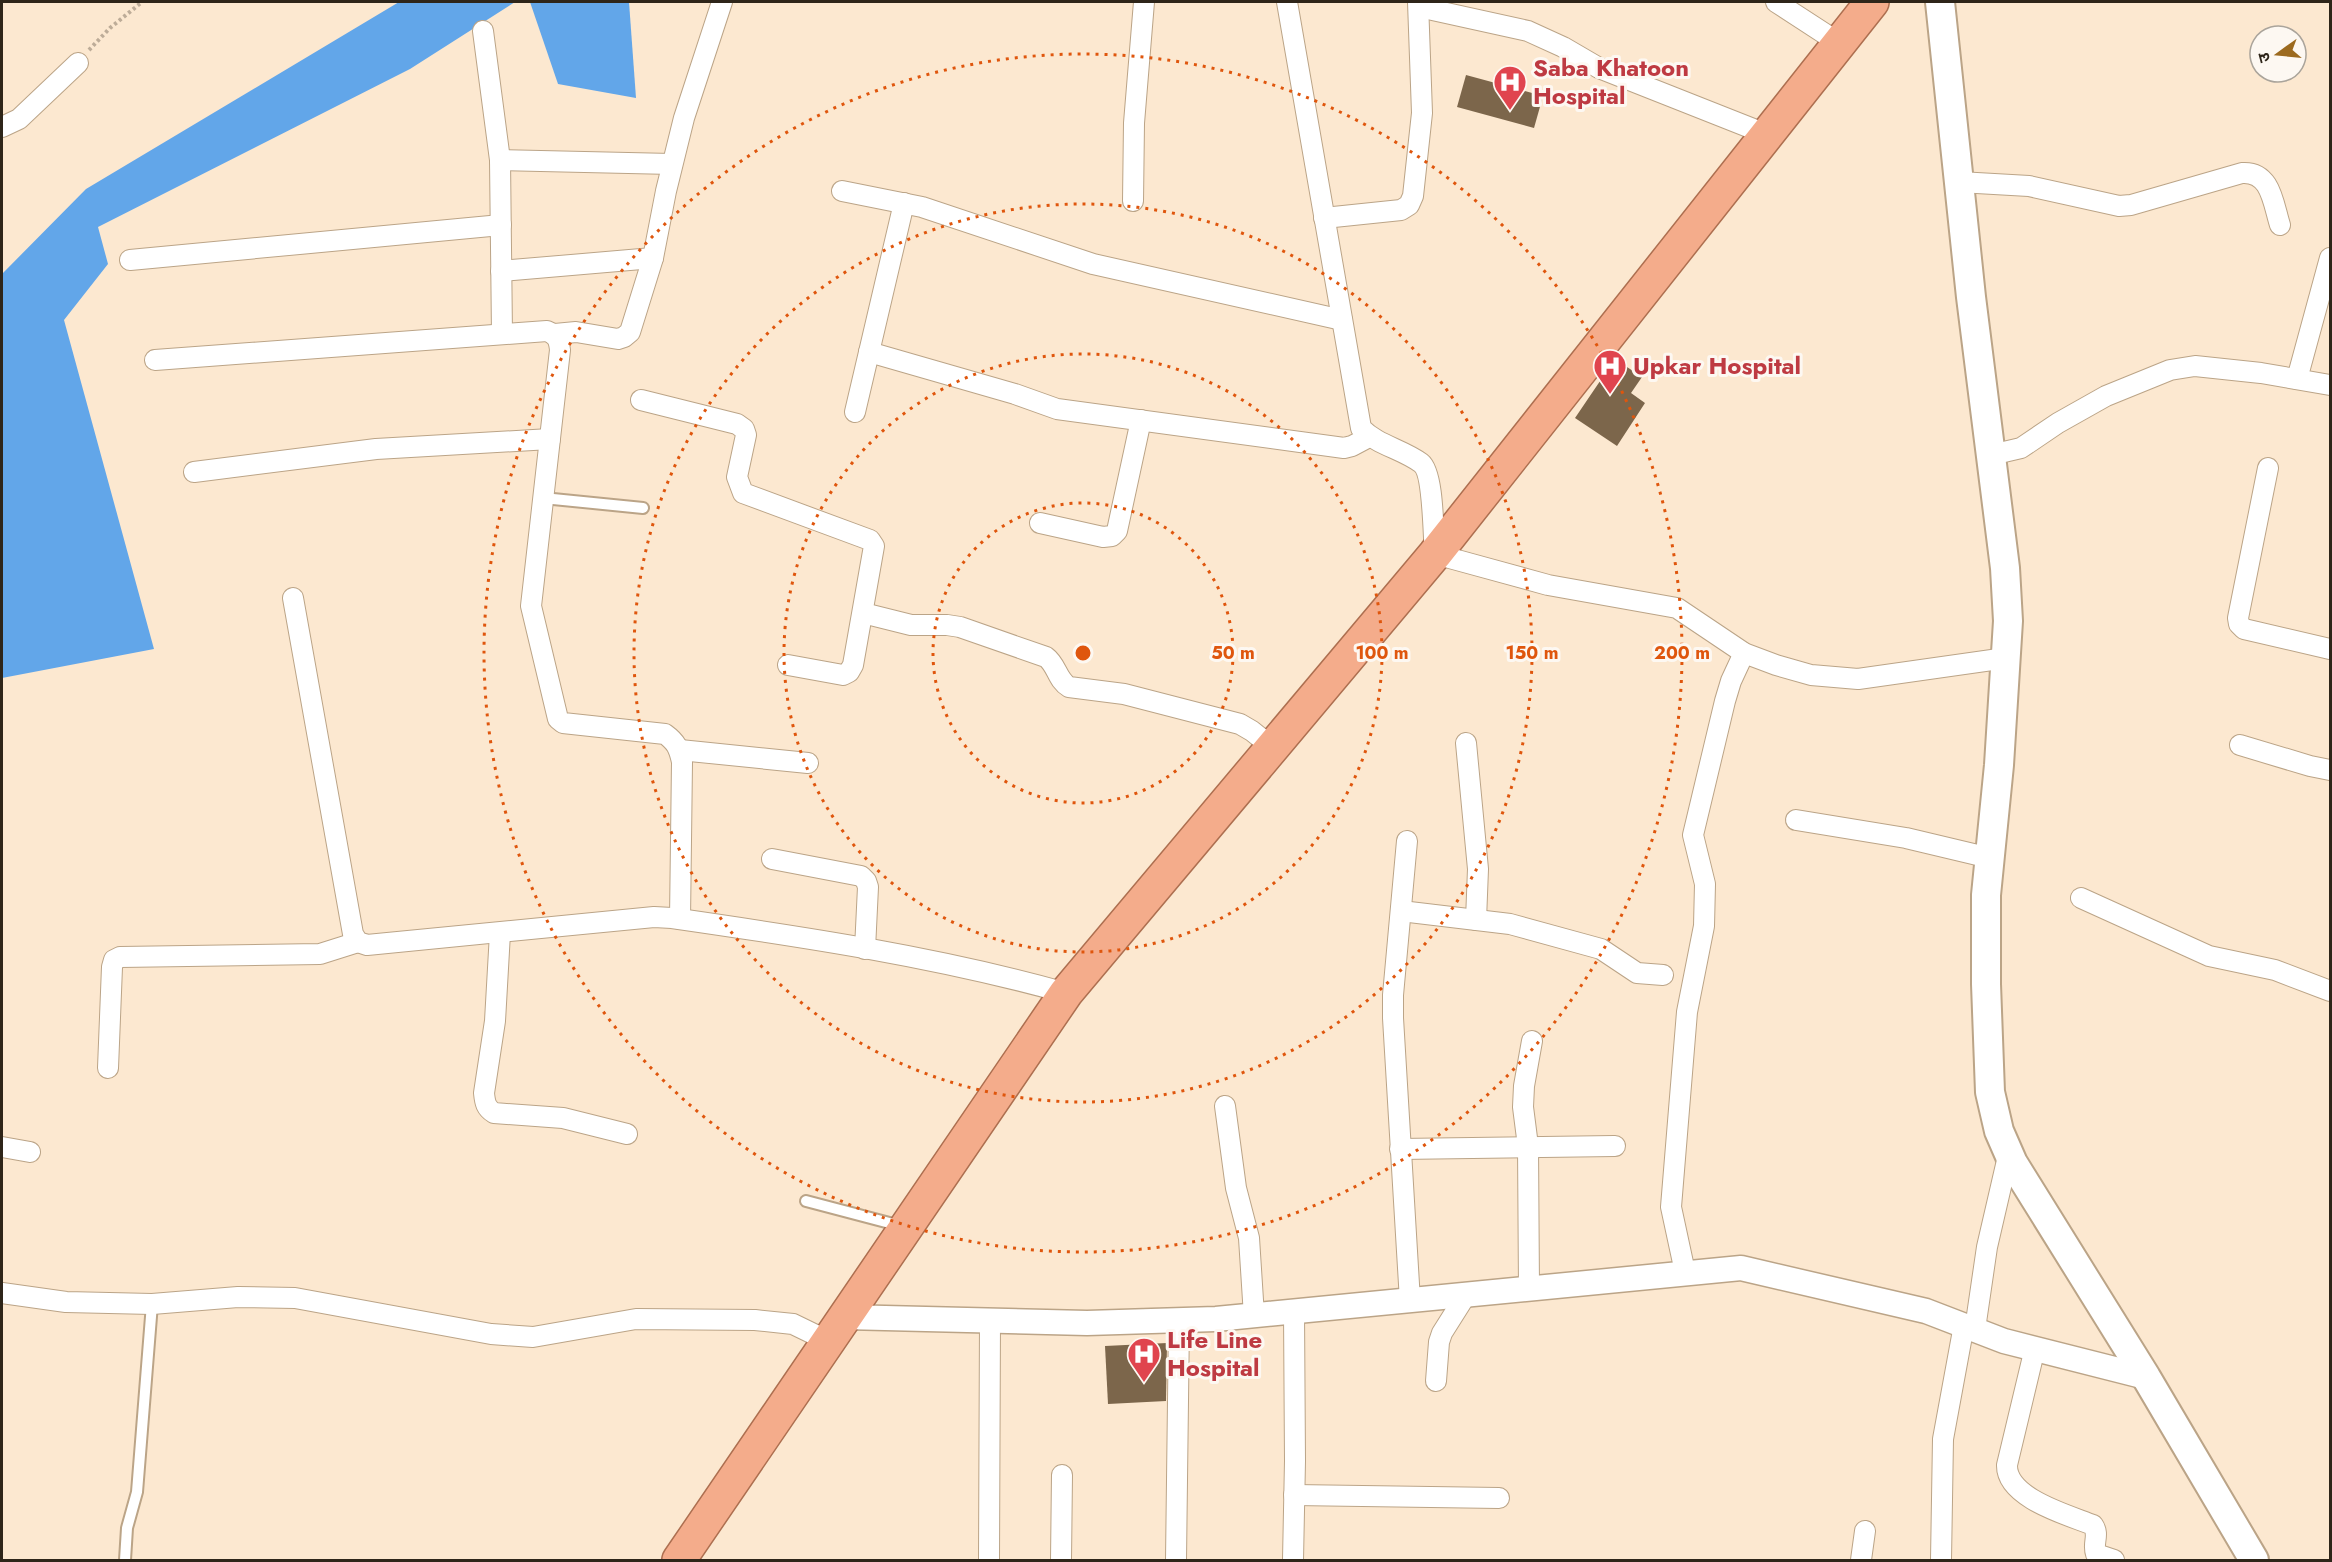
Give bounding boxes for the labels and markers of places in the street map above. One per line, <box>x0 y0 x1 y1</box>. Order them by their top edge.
place label: Saba Khatoon Hospital <box>1533 50 1689 113</box>
hospital icon: Saba Khatoon Hospital <box>1492 64 1528 111</box>
hospital icon: Upkar Hospital <box>1592 348 1628 395</box>
place label: Upkar Hospital <box>1633 348 1801 383</box>
centre of rings <box>1073 643 1093 663</box>
place label: Life Line Hospital <box>1167 1322 1262 1385</box>
hospital icon: Life Line Hospital <box>1126 1336 1162 1383</box>

